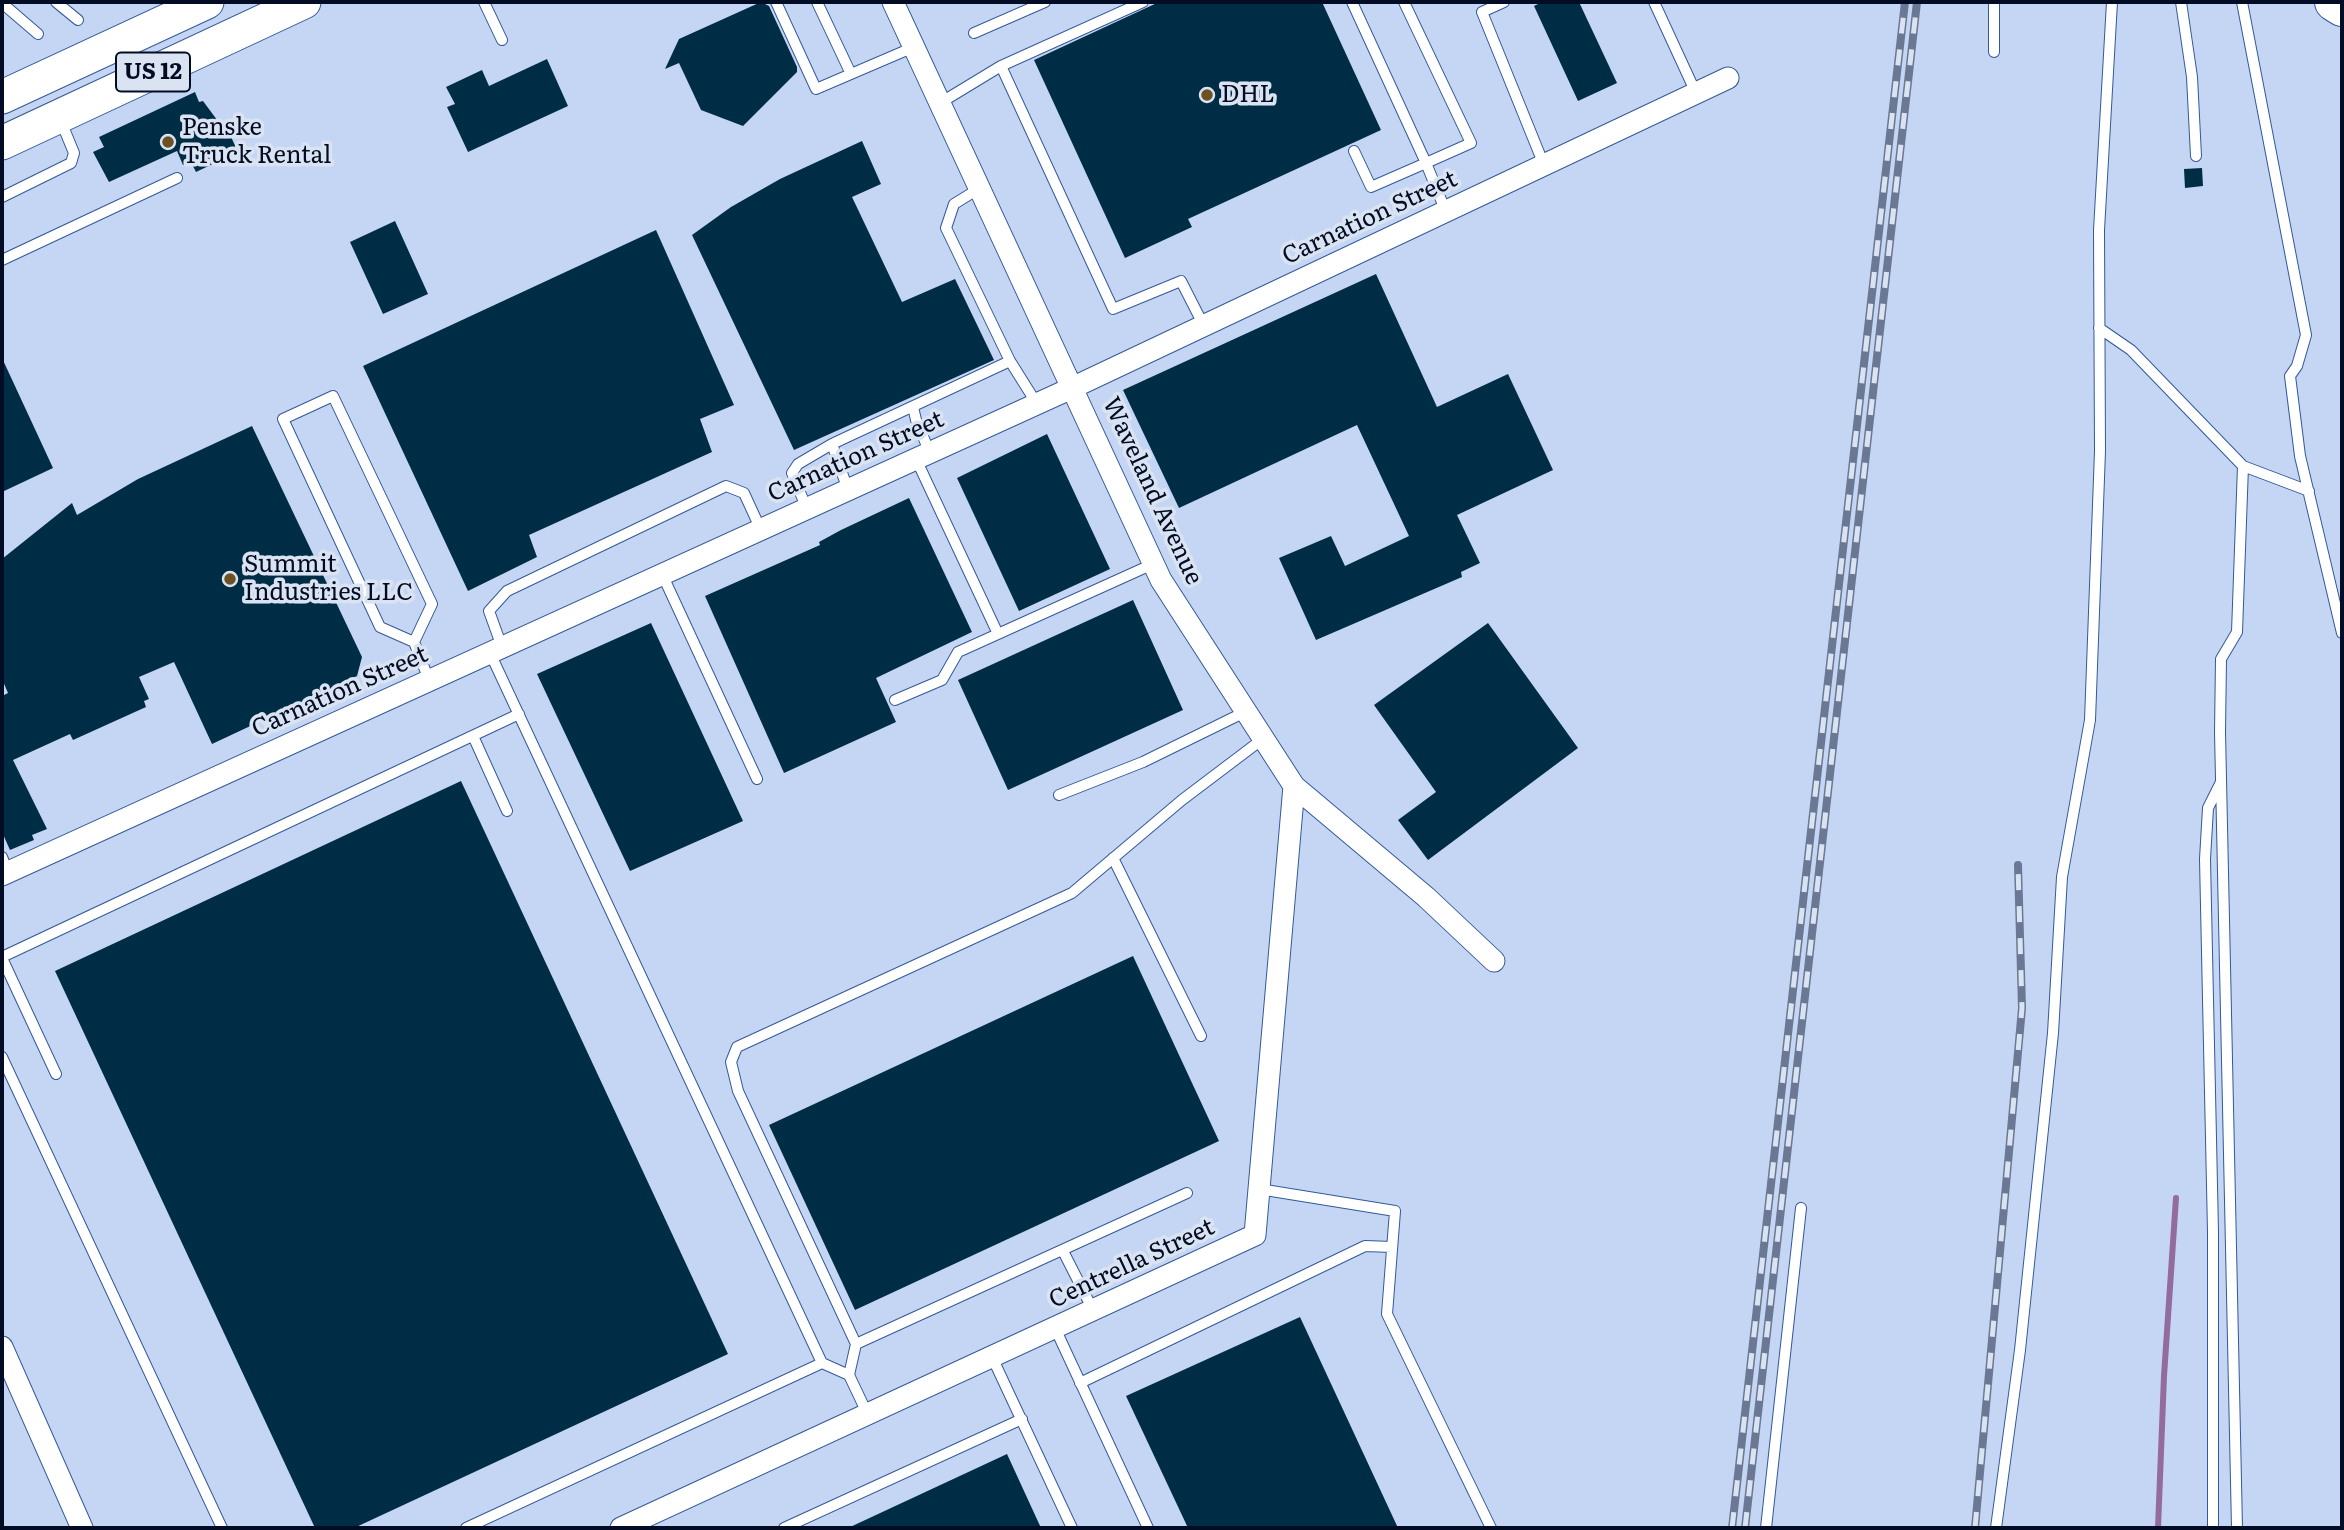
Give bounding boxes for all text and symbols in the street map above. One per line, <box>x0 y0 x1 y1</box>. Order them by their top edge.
road number: US 12 <box>116 53 190 92</box>
place label: DHL <box>1221 81 1275 109</box>
marker: DHL <box>1199 87 1215 103</box>
place label: Penske Truck Rental <box>182 114 331 170</box>
marker: Penske Truck Rental <box>160 134 176 150</box>
street label: Carnation Street <box>1278 165 1462 271</box>
street label: Waveland Avenue <box>1096 393 1208 589</box>
street label: Carnation Street <box>764 405 948 509</box>
place label: Summit Industries LLC <box>244 551 413 607</box>
marker: Summit Industries LLC <box>222 571 238 587</box>
street label: Carnation Street <box>248 640 432 744</box>
street label: Centrella Street <box>1045 1213 1219 1315</box>

